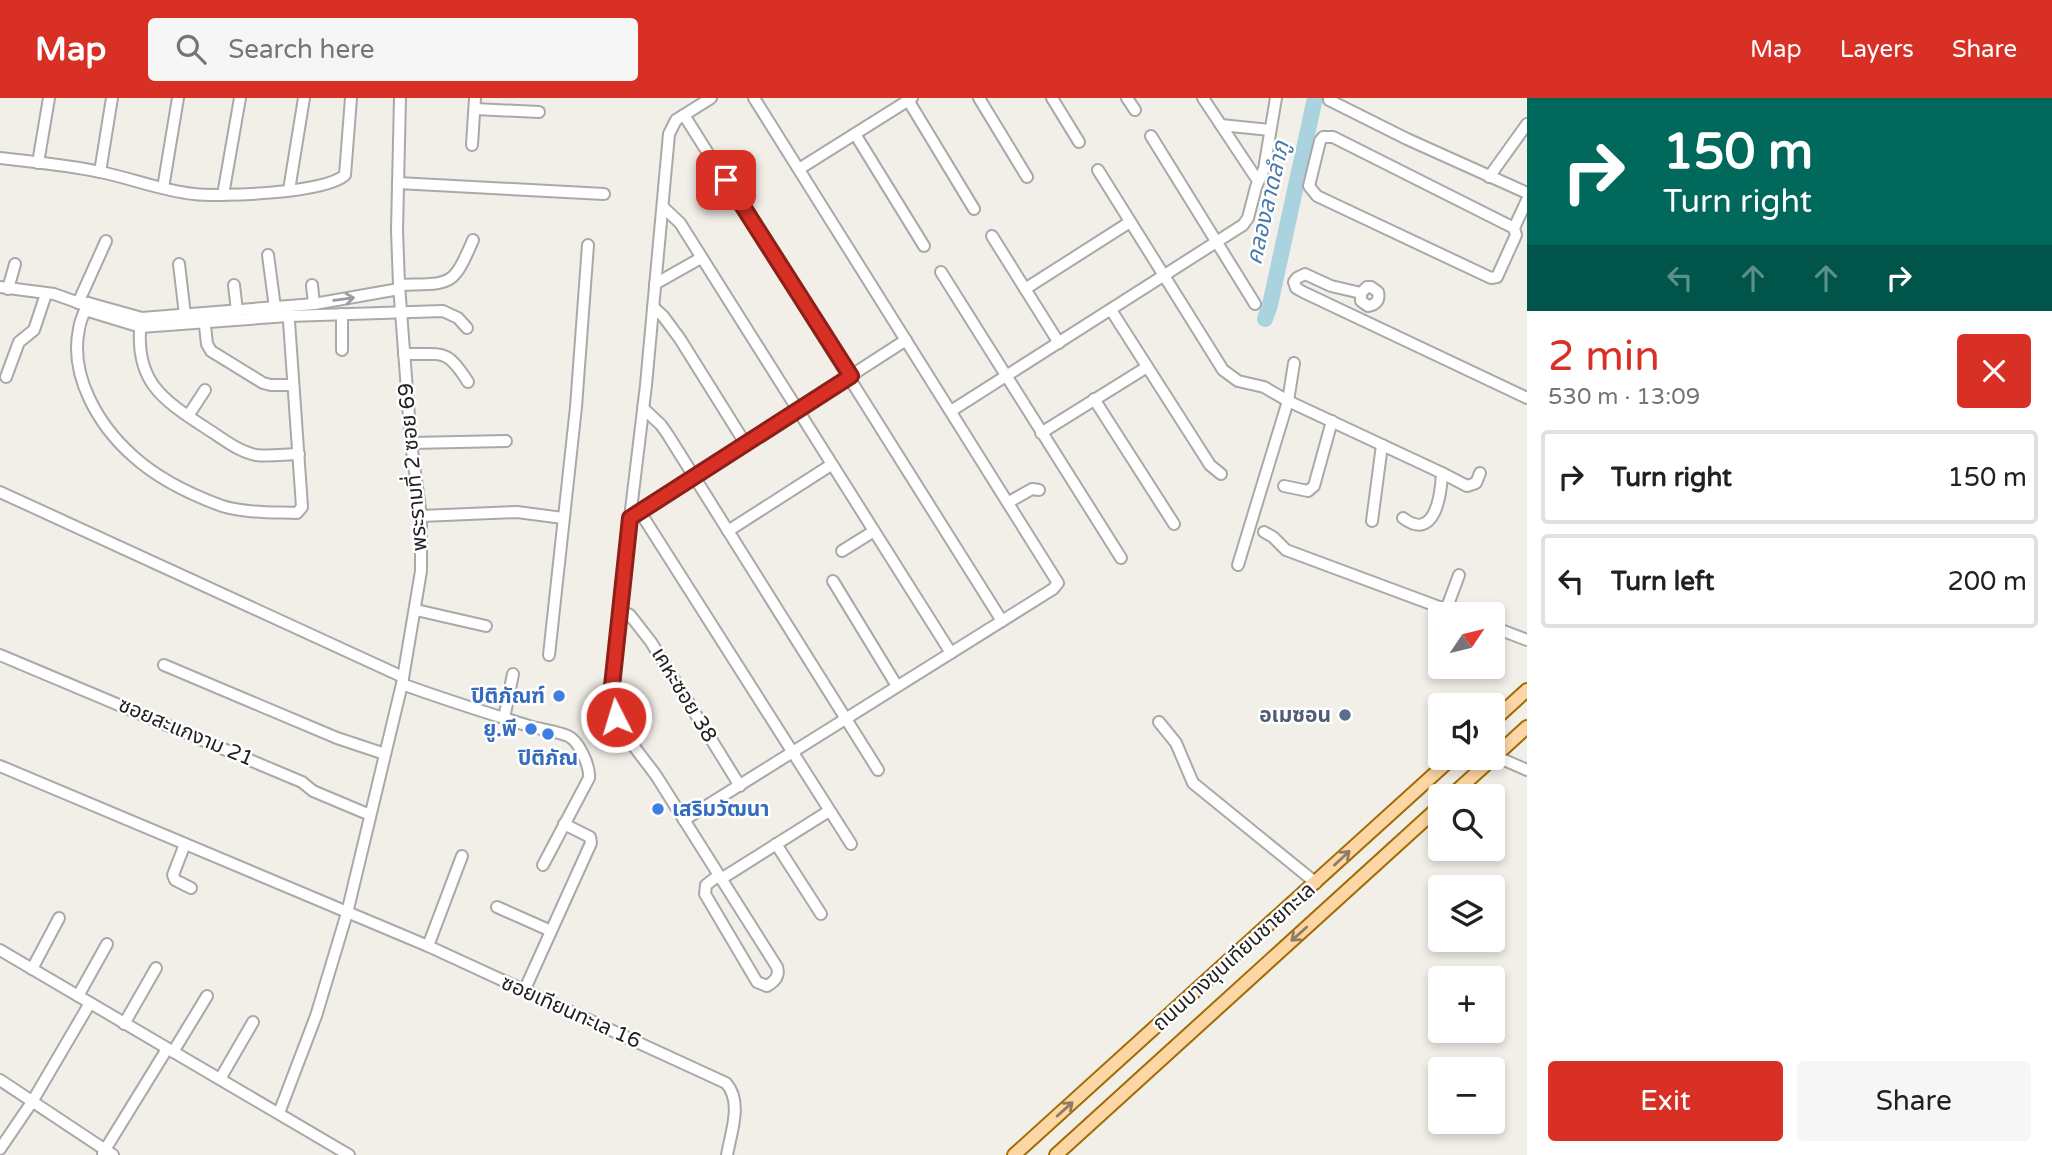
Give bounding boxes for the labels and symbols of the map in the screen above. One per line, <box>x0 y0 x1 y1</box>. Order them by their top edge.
water label: คลองลาดลำภู <box>1240 137 1296 267</box>
pin <box>696 150 756 210</box>
one-way arrow <box>332 293 355 306</box>
street label: พระรามที่ 2 ซอย 69 <box>390 382 433 552</box>
north arrow <box>1428 602 1505 679</box>
street label: เคหะซอย 38 <box>646 643 722 747</box>
position arrow <box>579 680 653 754</box>
place label: ปิติภัณฑ์ <box>471 684 545 709</box>
marker: ปิติภัณฑ์ <box>551 688 567 704</box>
street label: ซอยสะแกงาม 21 <box>115 692 257 772</box>
place label: อเมซอน <box>1259 703 1331 728</box>
marker: อเมซอน <box>1337 707 1353 723</box>
place label: ยู.พี <box>483 717 517 742</box>
marker: ยู.พี <box>523 721 539 737</box>
marker: ปิติภัณ <box>540 726 556 742</box>
place label: ปิติภัณ <box>517 746 578 771</box>
place label: เสริมวัฒนา <box>672 797 769 822</box>
marker: เสริมวัฒนา <box>650 801 666 817</box>
one-way arrow <box>1333 850 1351 866</box>
street label: ถนนบางขุนเทียนชายทะเล <box>1148 877 1320 1037</box>
one-way arrow <box>1291 926 1309 942</box>
street label: ซอยเทียนทะเล 16 <box>497 970 645 1054</box>
one-way arrow <box>1056 1101 1073 1118</box>

